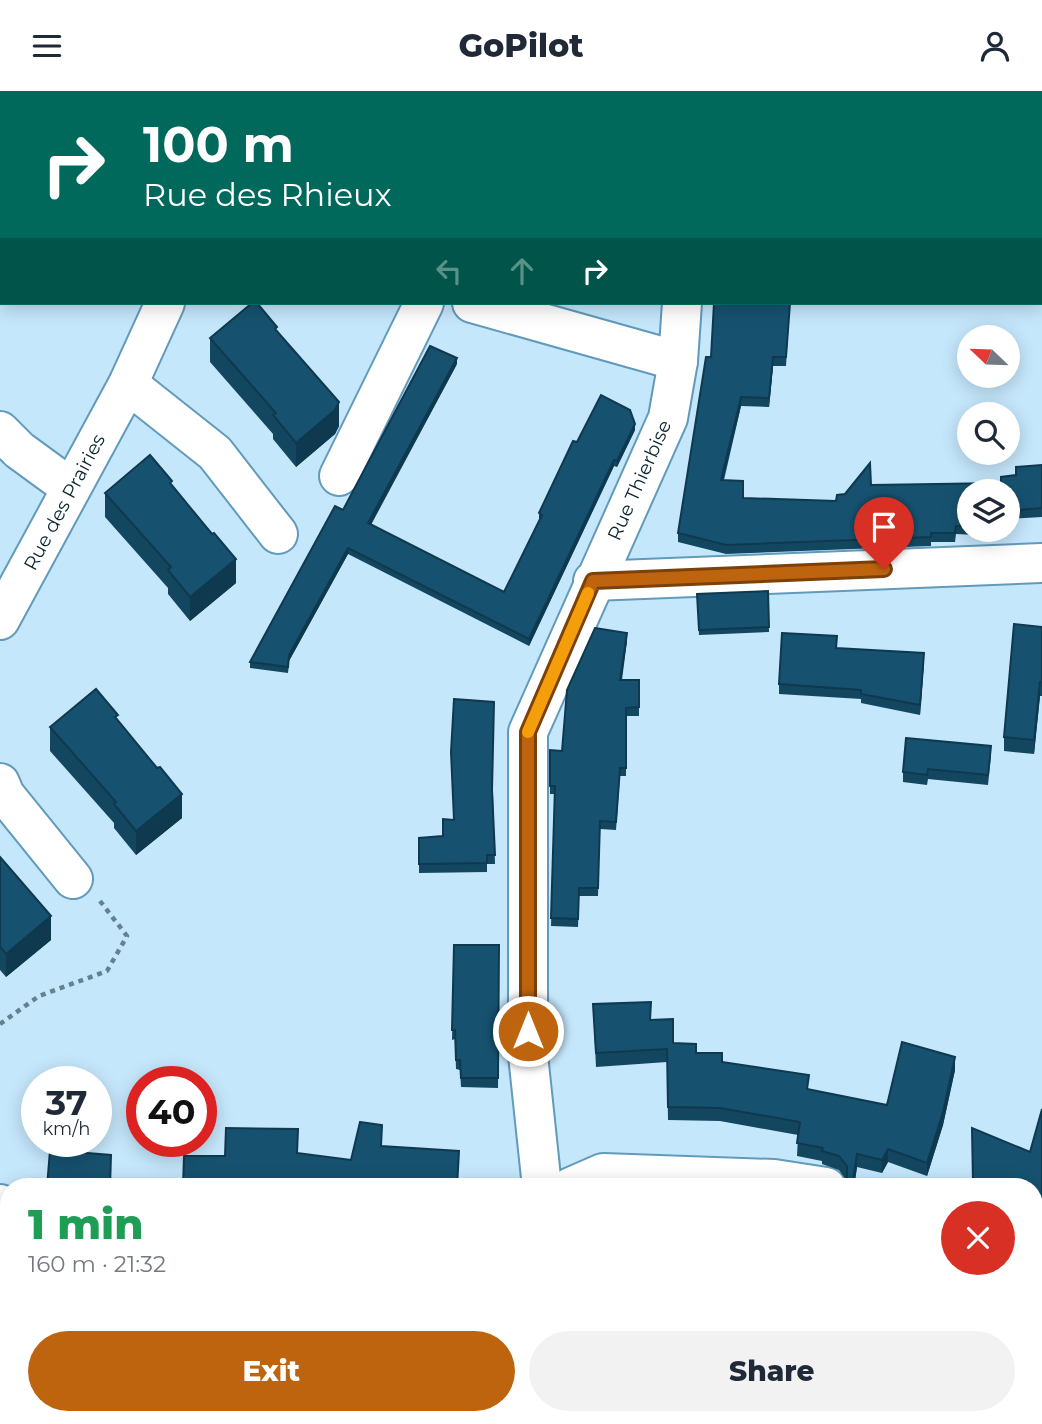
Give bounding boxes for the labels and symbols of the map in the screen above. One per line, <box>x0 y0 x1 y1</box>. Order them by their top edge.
north arrow <box>957 325 1020 389</box>
street label: Rue Thierbise <box>603 416 676 544</box>
street label: Rue des Prairies <box>19 430 110 574</box>
pin <box>854 497 914 569</box>
position arrow <box>491 994 565 1068</box>
speed limit sign: 40 <box>126 1066 217 1157</box>

